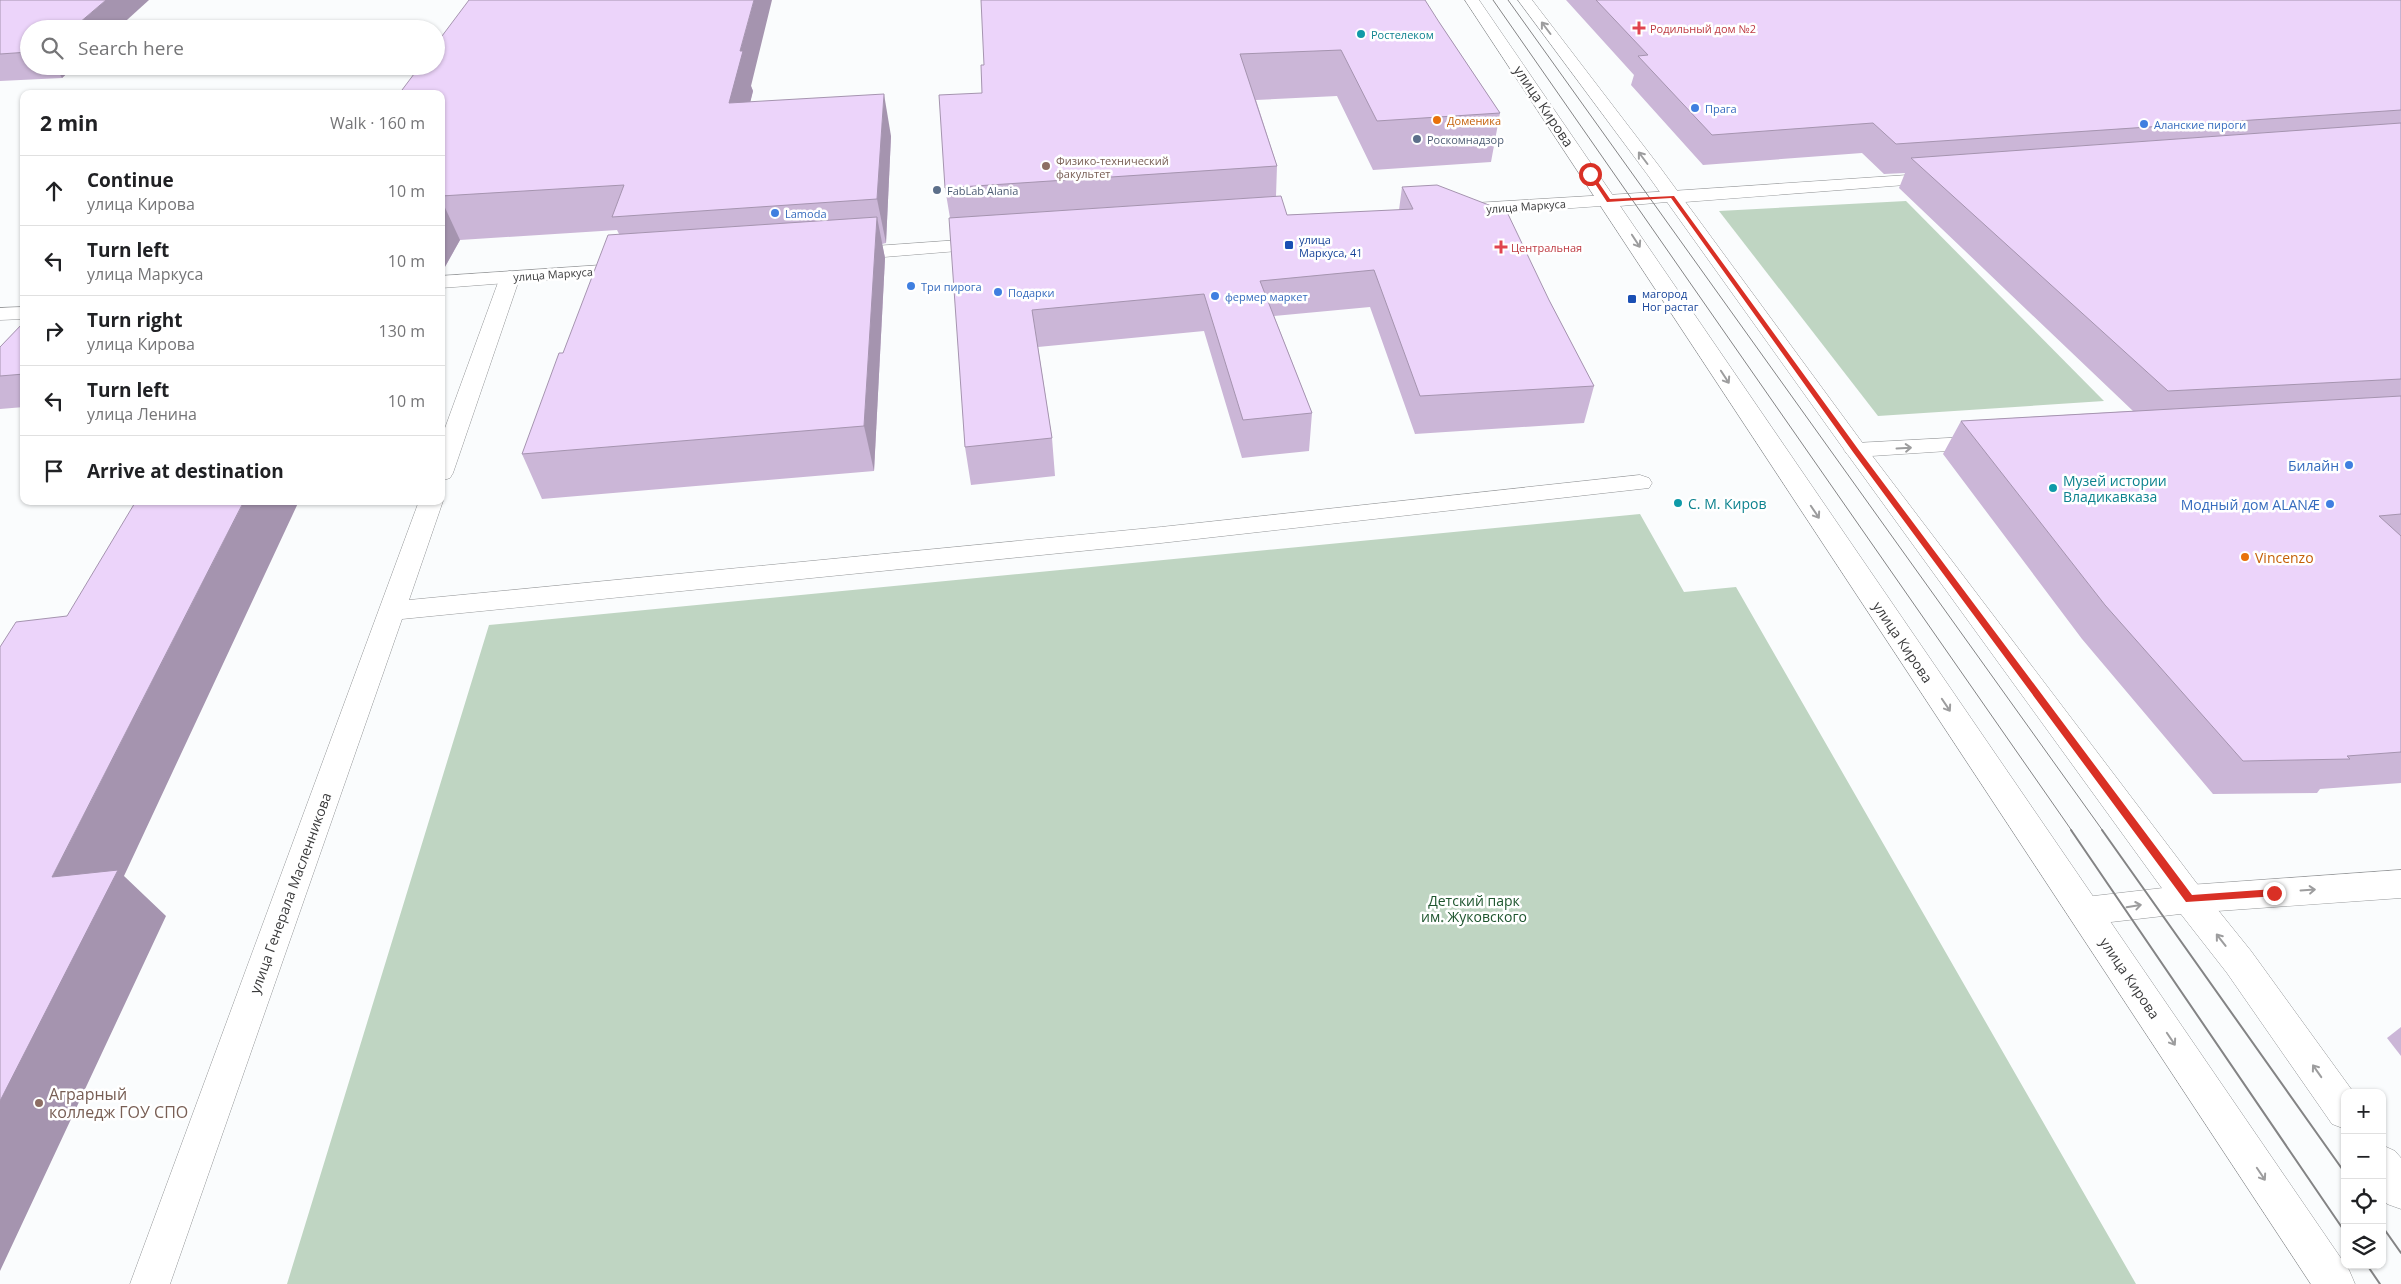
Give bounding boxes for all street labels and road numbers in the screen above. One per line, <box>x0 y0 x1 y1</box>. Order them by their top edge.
street label: улица Кирова <box>1510 62 1578 150</box>
street label: улица Маркуса <box>1486 196 1566 216</box>
street label: улица Маркуса <box>513 264 593 284</box>
street label: улица Кирова <box>1869 598 1937 686</box>
street label: улица Генерала Масленникова <box>245 790 335 996</box>
street label: улица Кирова <box>2096 934 2164 1022</box>

